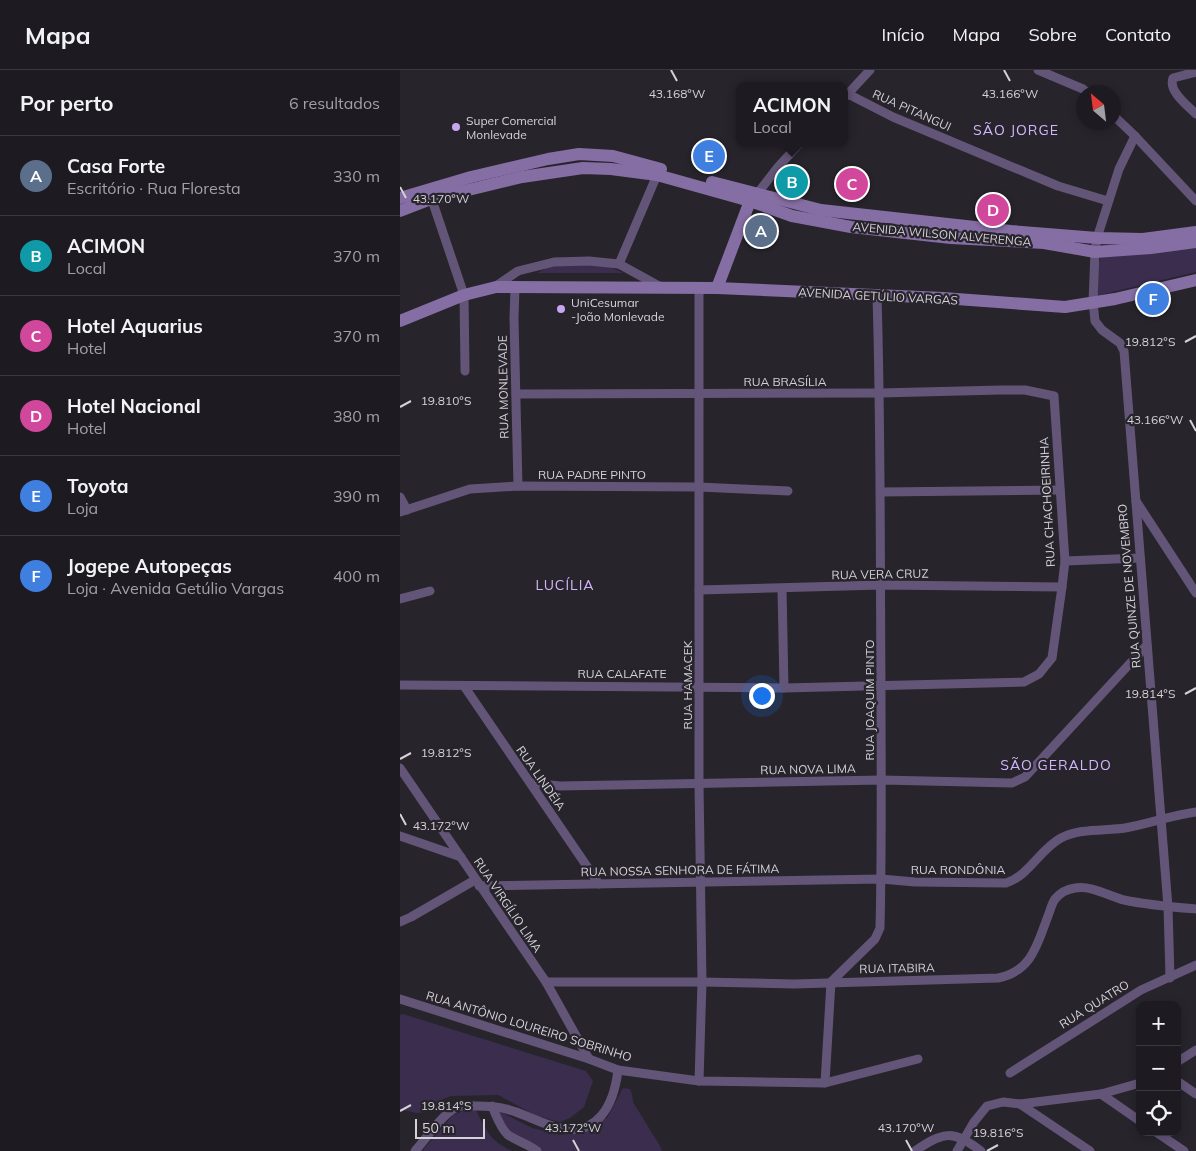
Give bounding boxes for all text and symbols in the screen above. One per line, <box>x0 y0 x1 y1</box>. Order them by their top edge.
text: Mapa <box>25 20 91 50</box>
text: Início <box>882 23 925 46</box>
text: Mapa <box>953 23 1000 46</box>
text: Sobre <box>1028 23 1077 46</box>
text: Contato <box>1105 23 1171 46</box>
popup <box>736 82 848 147</box>
north arrow <box>1076 85 1121 130</box>
text: 43.168°W <box>649 86 705 101</box>
street label: RUA PITANGUI <box>870 86 954 134</box>
text: 43.166°W <box>982 86 1038 101</box>
text: Por perto <box>20 90 114 116</box>
text: 6 resultados <box>289 93 380 113</box>
text: ACIMON <box>753 93 831 117</box>
place label: Super Comercial Monlevade <box>466 113 556 142</box>
text: Local <box>753 117 792 137</box>
marker: Super Comercial Monlevade <box>450 121 462 133</box>
district label: SÃO JORGE <box>973 121 1059 139</box>
pin: E <box>693 137 725 175</box>
text: Casa Forte <box>67 154 165 178</box>
pin: B <box>776 163 808 201</box>
pin: C <box>836 165 868 203</box>
text: A <box>30 166 42 186</box>
text: 330 m <box>333 166 380 186</box>
text: Escritório · Rua Floresta <box>67 178 241 198</box>
text: 43.170°W <box>413 191 469 206</box>
pin: D <box>977 191 1009 229</box>
pin: A <box>745 212 777 250</box>
street label: AVENIDA WILSON ALVERENGA <box>852 219 1032 249</box>
text: ACIMON <box>67 234 145 258</box>
text: B <box>30 246 42 266</box>
text: 370 m <box>333 246 380 266</box>
text: Local <box>67 258 106 278</box>
pin: F <box>1137 280 1169 318</box>
street label: AVENIDA GETÚLIO VARGAS <box>798 284 958 308</box>
place label: UniCesumar -João Monlevade <box>571 295 664 324</box>
marker: UniCesumar -João Monlevade <box>555 303 567 315</box>
text: Hotel Aquarius <box>67 314 203 338</box>
text: C <box>31 326 41 346</box>
text: 370 m <box>333 326 380 346</box>
text: 19.812°S <box>1125 334 1175 349</box>
street label: RUA MONLEVADE <box>495 335 511 439</box>
text: Hotel <box>67 338 106 358</box>
street label: RUA BRASÍLIA <box>743 374 827 389</box>
text: 19.810°S <box>421 393 471 408</box>
text: Hotel Nacional <box>67 394 201 418</box>
text: D <box>30 406 42 426</box>
text: 380 m <box>333 406 380 426</box>
text: 43.166°W <box>1127 412 1183 427</box>
text: Hotel <box>67 418 106 438</box>
street label: RUA CHACHOEIRINHA <box>1036 436 1058 567</box>
street label: RUA PADRE PINTO <box>538 467 646 482</box>
text: Toyota <box>67 474 129 498</box>
text: E <box>31 486 41 506</box>
text: 390 m <box>333 486 380 506</box>
text: Loja <box>67 498 98 518</box>
street label: RUA QUINZE DE NOVEMBRO <box>1114 503 1144 669</box>
text: Jogepe Autopeças <box>67 554 232 578</box>
text: F <box>31 566 41 586</box>
text: 400 m <box>333 566 380 586</box>
street label: RUA VERA CRUZ <box>831 566 929 582</box>
district label: LUCÍLIA <box>535 576 595 594</box>
text: Loja · Avenida Getúlio Vargas <box>67 578 284 598</box>
street label: RUA JOAQUIM PINTO <box>862 639 877 761</box>
street label: RUA HAMACEK <box>680 640 695 729</box>
street label: RUA CALAFATE <box>577 666 667 681</box>
your location <box>749 683 775 709</box>
text: 19.814°S <box>1125 686 1175 701</box>
street label: RUA LINDÉIA <box>513 743 569 813</box>
text: 19.812°S <box>421 745 471 760</box>
district label: SÃO GERALDO <box>1000 756 1112 774</box>
street label: RUA NOVA LIMA <box>760 761 856 777</box>
text: 43.172°W <box>413 818 469 833</box>
street label: RUA VIRGÍLIO LIMA <box>471 855 545 956</box>
street label: RUA NOSSA SENHORA DE FÁTIMA <box>581 861 780 879</box>
street label: RUA RONDÔNIA <box>911 862 1005 877</box>
street label: RUA ITABIRA <box>859 960 935 976</box>
street label: RUA QUATRO <box>1056 977 1132 1031</box>
street label: RUA ANTÔNIO LOUREIRO SOBRINHO <box>424 988 634 1064</box>
map controls <box>1136 1001 1181 1136</box>
button: + <box>1136 1001 1181 1046</box>
button: − <box>1136 1046 1181 1091</box>
button: locate <box>1136 1091 1181 1136</box>
text: 19.814°S <box>421 1098 471 1113</box>
scale bar <box>415 1116 485 1139</box>
text: 50 m <box>422 1119 455 1137</box>
text: 43.172°W <box>545 1120 601 1135</box>
text: 43.170°W <box>878 1120 934 1135</box>
text: 19.816°S <box>973 1125 1023 1140</box>

